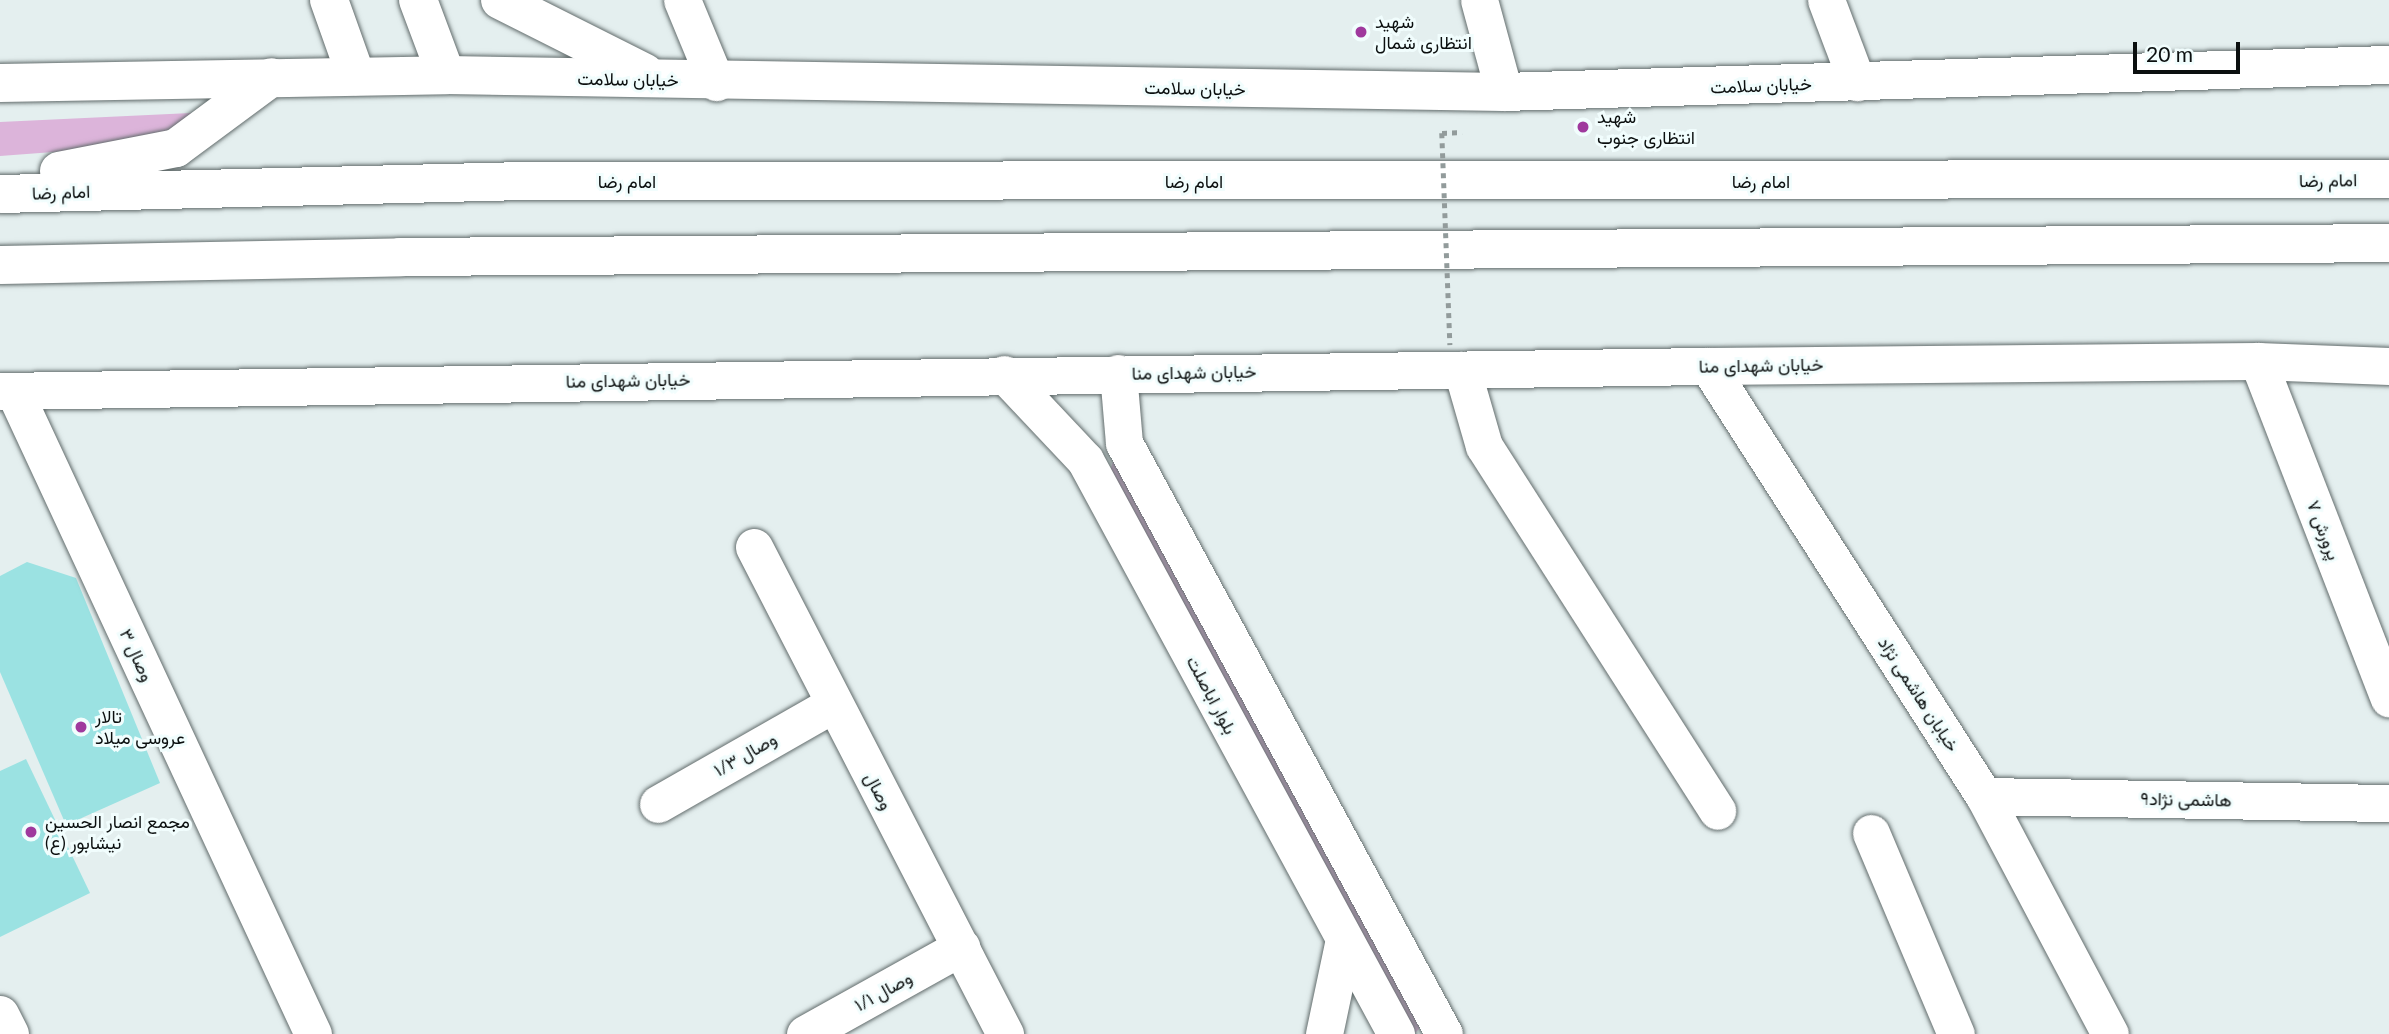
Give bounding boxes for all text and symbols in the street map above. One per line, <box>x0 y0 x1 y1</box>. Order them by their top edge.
place label: شهید انتظاری شمال <box>1375 11 1472 54</box>
marker: شهید انتظاری شمال <box>1353 24 1369 40</box>
scale bar <box>2137 28 2244 72</box>
text: 20 m <box>2146 41 2193 66</box>
street label: خیابان سلامت <box>577 67 679 91</box>
street label: خیابان سلامت <box>1710 72 1812 98</box>
street label: خیابان سلامت <box>1144 76 1246 100</box>
place label: شهید انتظاری جنوب <box>1597 106 1695 148</box>
marker: شهید انتظاری جنوب <box>1575 119 1591 135</box>
street label: امام رضا <box>2299 169 2357 191</box>
street label: امام رضا <box>598 170 656 192</box>
street label: امام رضا <box>1165 170 1223 192</box>
street label: امام رضا <box>1732 170 1790 192</box>
street label: امام رضا <box>31 180 91 204</box>
street label: خیابان شهدای منا <box>1698 353 1824 377</box>
street label: خیابان شهدای منا <box>1131 360 1257 384</box>
street label: خیابان شهدای منا <box>565 368 691 392</box>
street label: پرورش ۷ <box>2303 497 2345 563</box>
street label: وصال ۳ <box>115 625 159 685</box>
street label: خیابان هاشمی نژاد <box>1874 633 1964 755</box>
street label: بلوار اباصلت <box>1182 652 1242 738</box>
place label: تالار عروسی میلاد <box>95 706 185 748</box>
marker: تالار عروسی میلاد <box>73 719 89 735</box>
street label: وصال ۱/۳ <box>710 727 780 781</box>
street label: وصال <box>860 769 898 813</box>
street label: هاشمی نژاد۹ <box>2140 787 2232 811</box>
place label: مجمع انصار الحسین (ع) نیشابور <box>45 811 190 854</box>
marker: مجمع انصار الحسین (ع) نیشابور <box>23 824 39 840</box>
street label: وصال ۱/۱ <box>850 966 916 1016</box>

